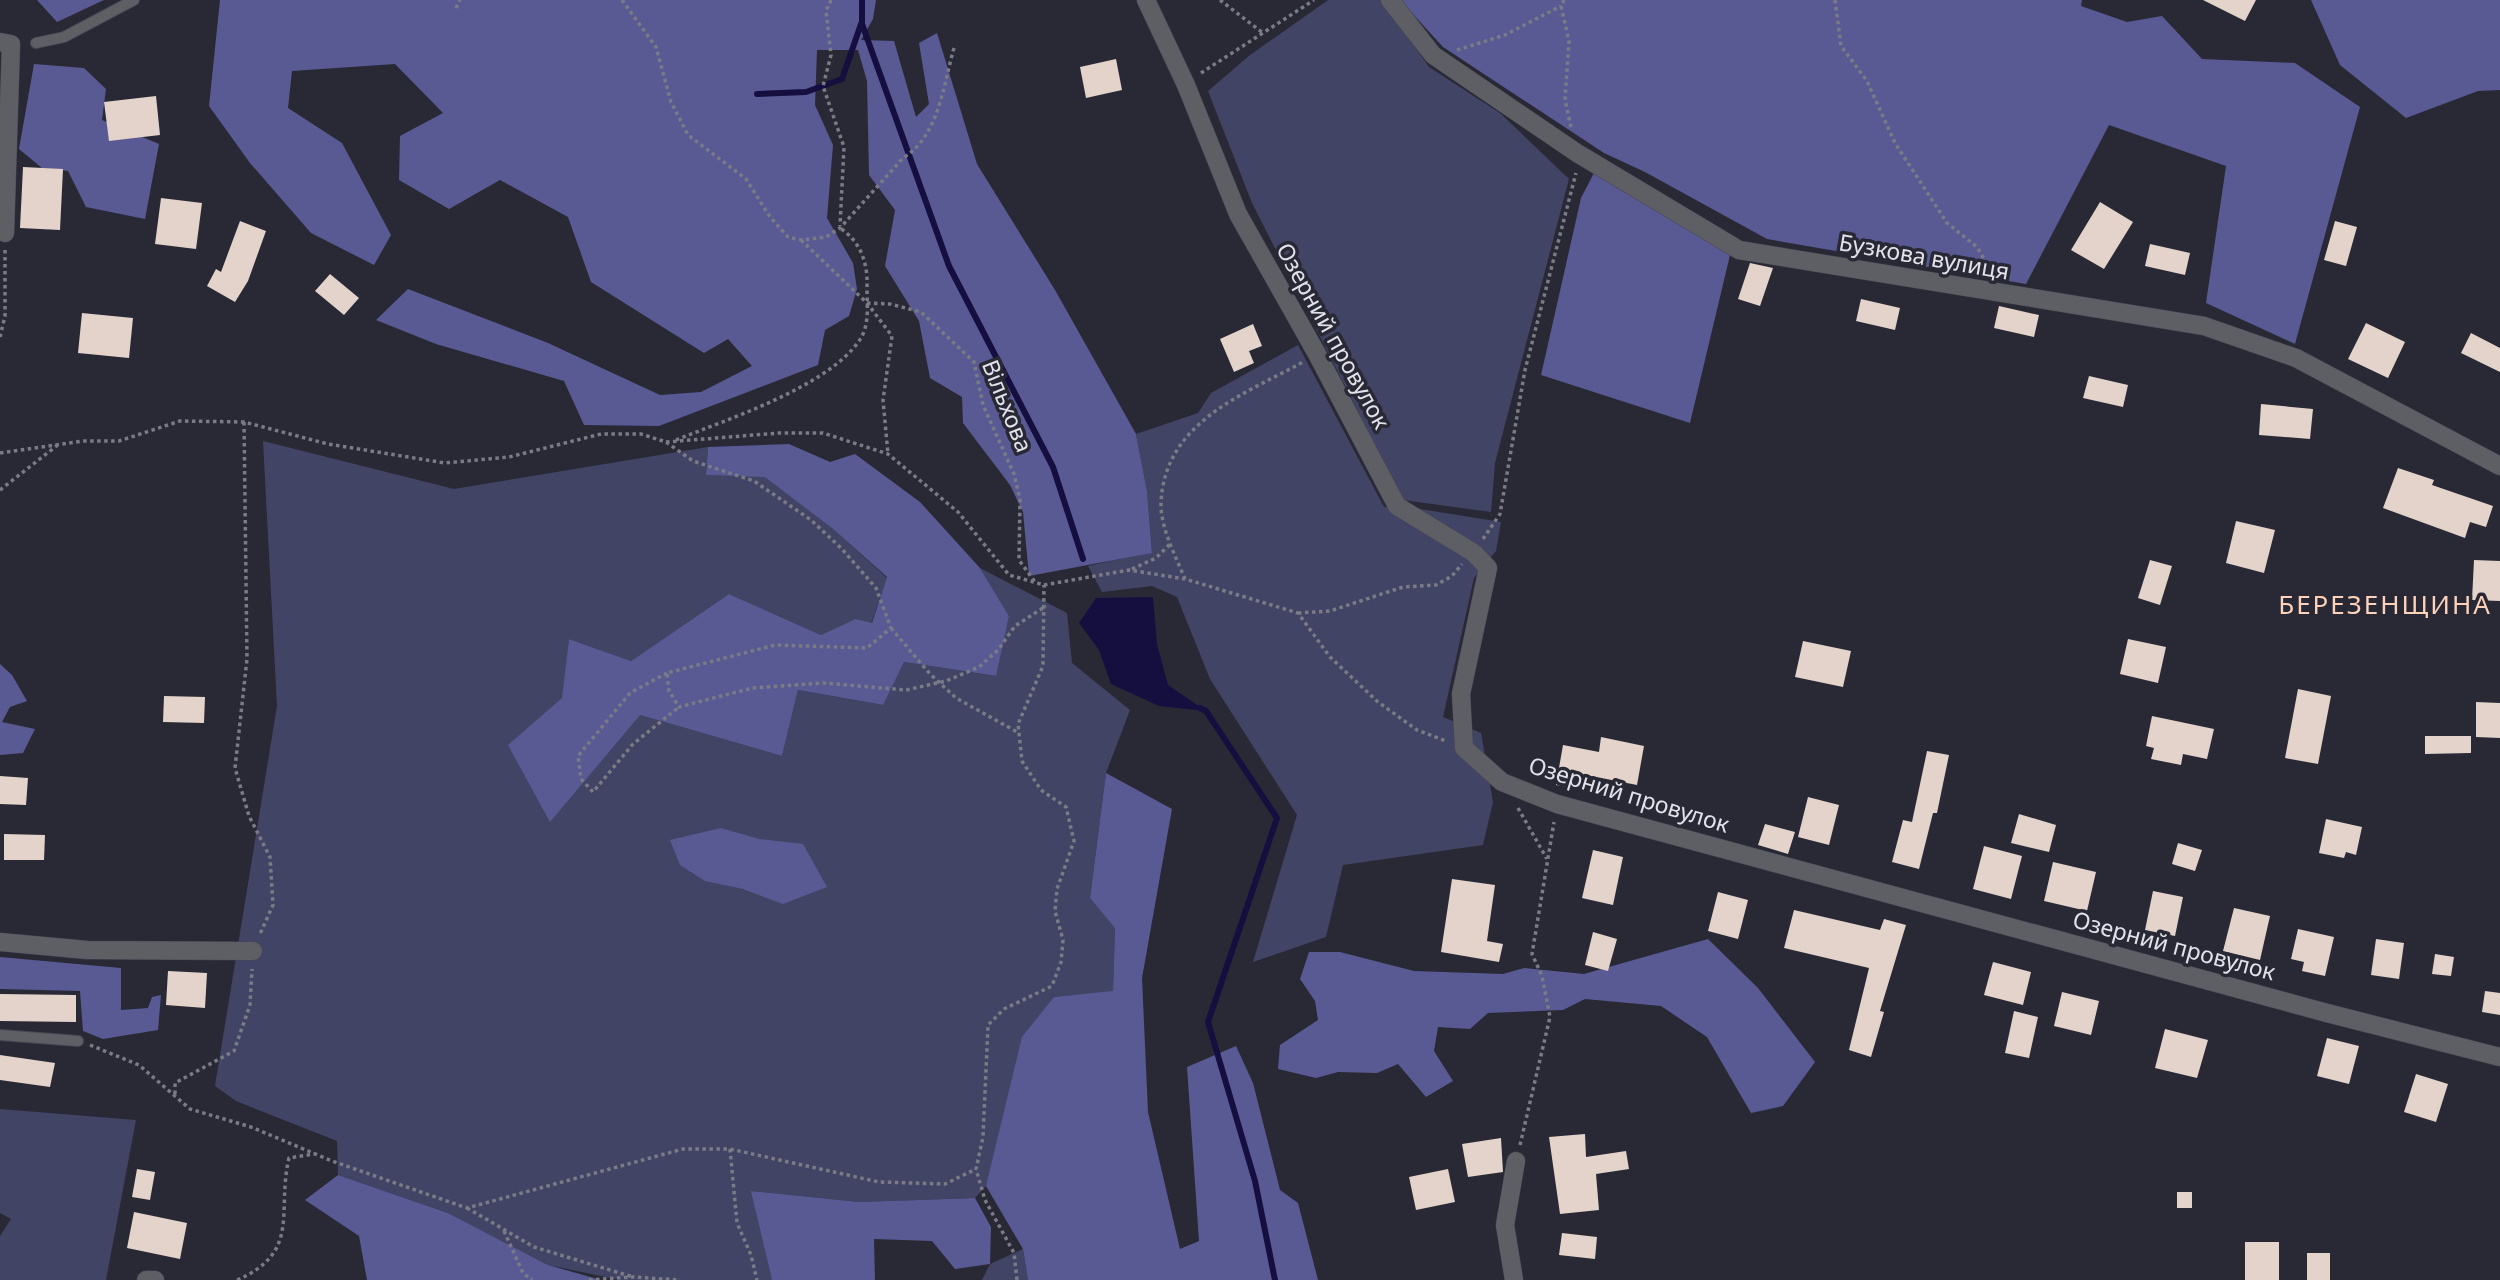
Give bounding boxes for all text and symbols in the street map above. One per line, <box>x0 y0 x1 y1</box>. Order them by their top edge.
street label: Бузкова вулиця <box>1836 225 2012 287</box>
street label: Озерний провулок <box>1269 237 1399 435</box>
street label: Вільхова <box>975 355 1041 457</box>
district label: БЕРЕЗЕНЩИНА <box>2278 586 2492 622</box>
street label: Озерний провулок <box>1525 748 1734 840</box>
street label: Озерний провулок <box>2070 903 2280 988</box>

